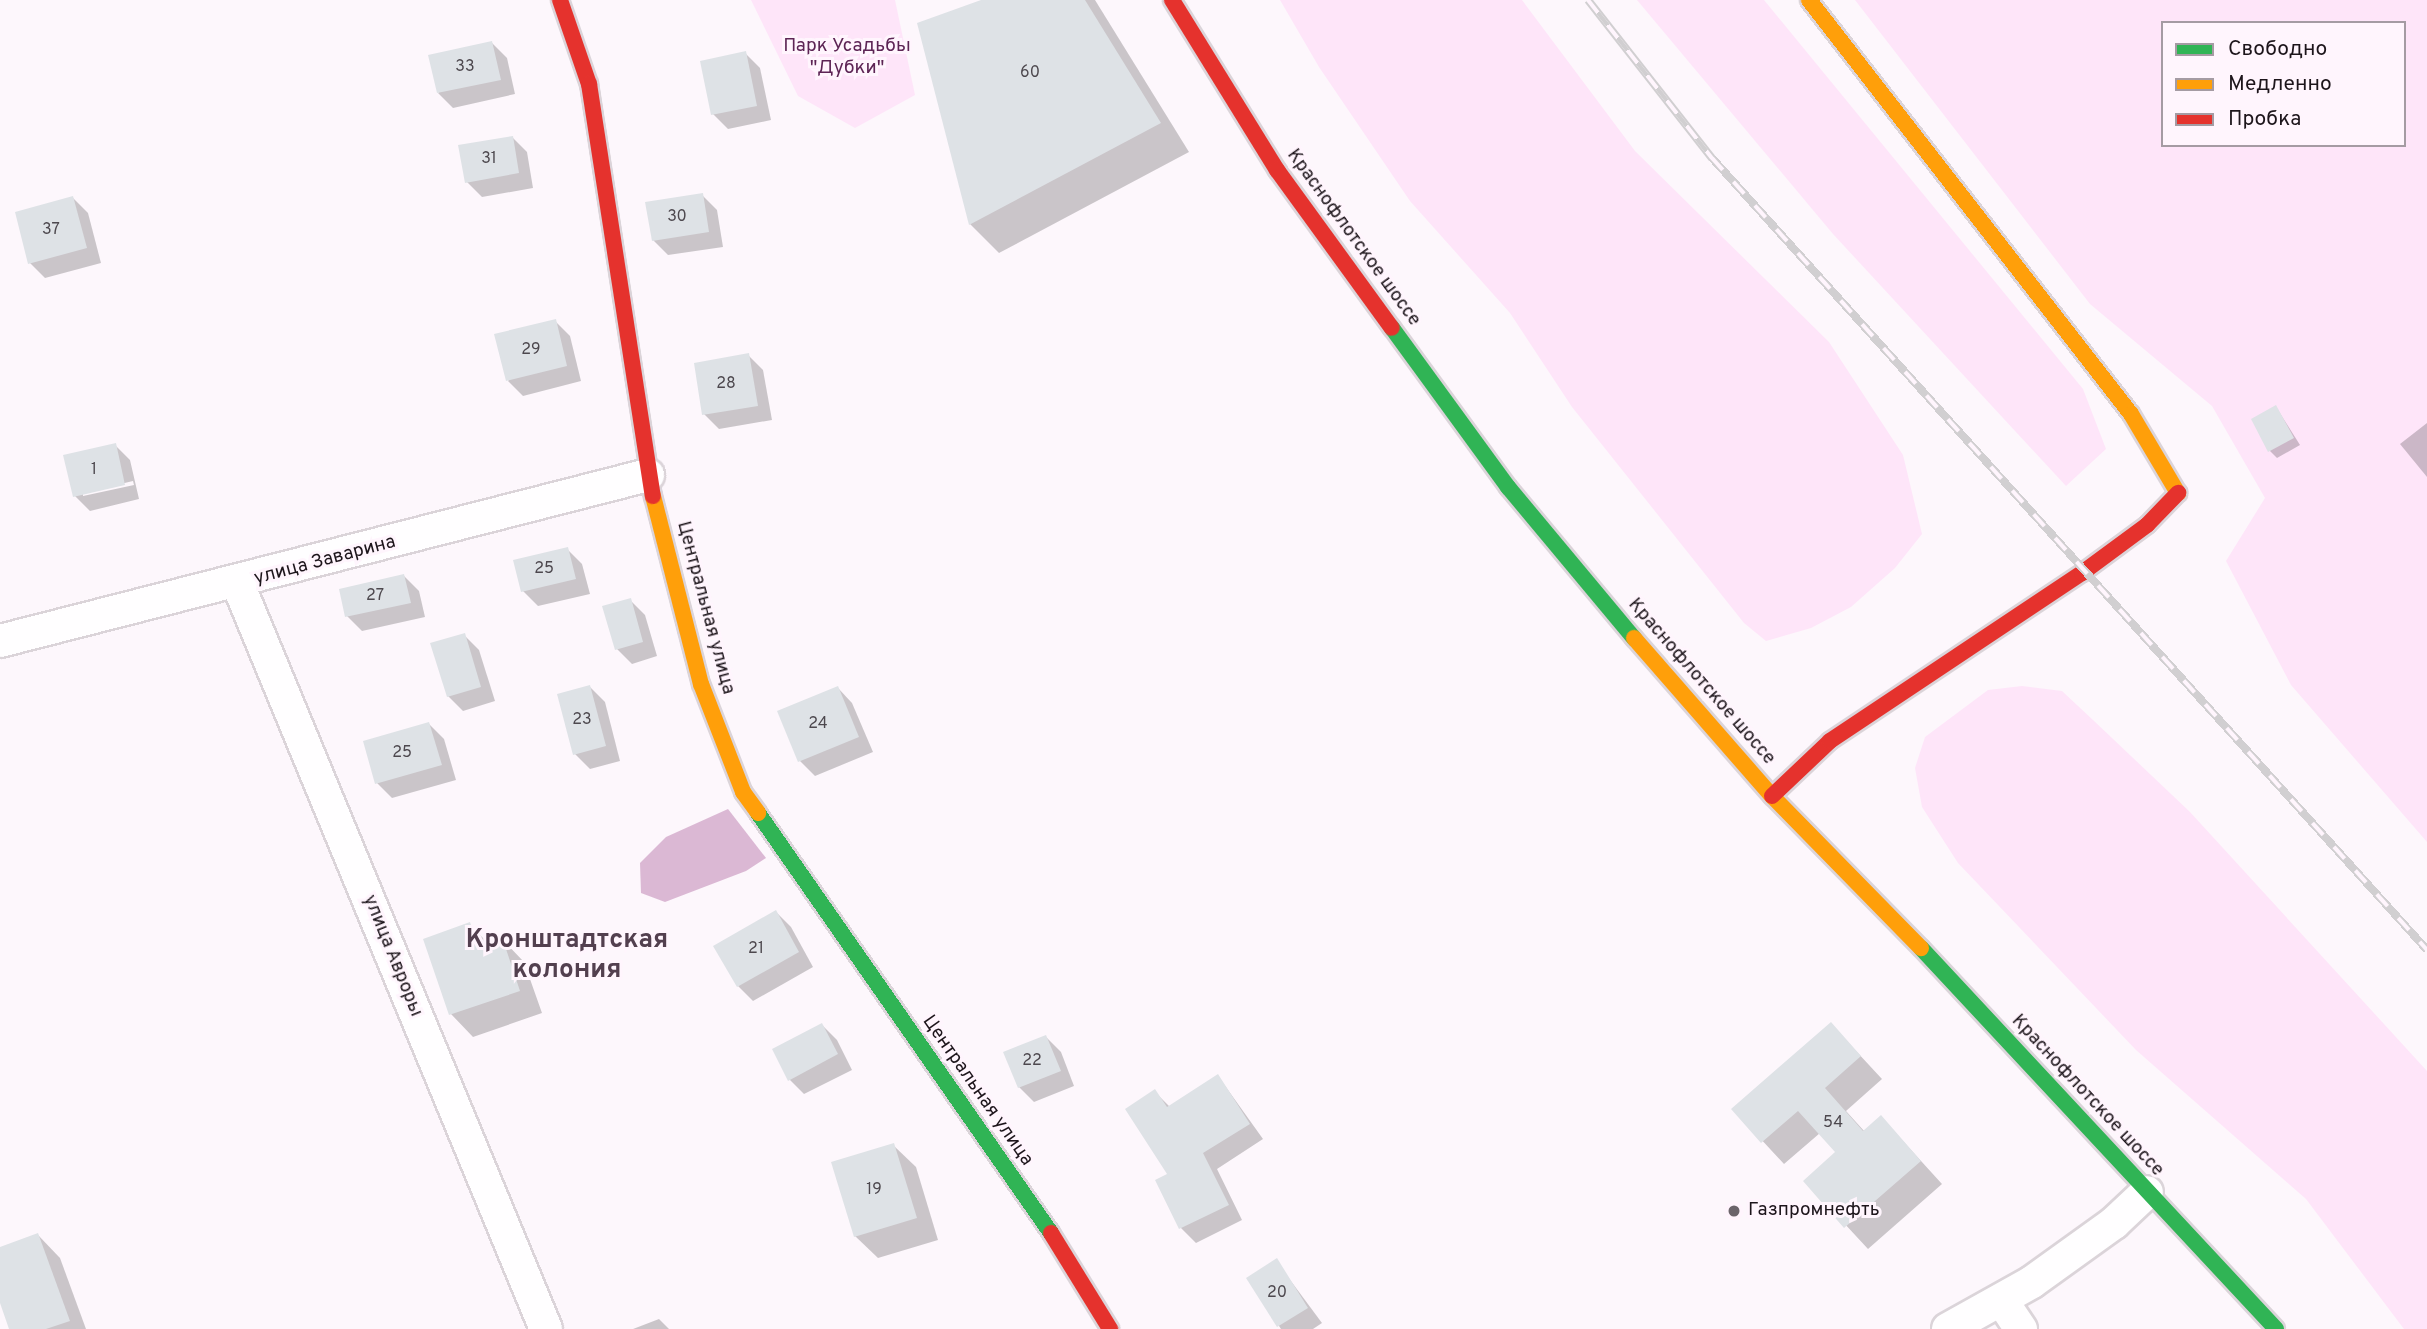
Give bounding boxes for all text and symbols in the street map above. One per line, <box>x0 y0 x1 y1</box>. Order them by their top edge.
legend <box>2161 21 2406 147</box>
park label: Парк Усадьбы "Дубки" <box>783 36 911 80</box>
text: Свободно <box>2228 36 2327 63</box>
house number: 33 <box>455 57 475 77</box>
house number: 60 <box>1020 63 1040 83</box>
text: Медленно <box>2228 71 2332 98</box>
text: Пробка <box>2228 106 2301 133</box>
street label: Краснофлотское шоссе <box>1281 145 1425 331</box>
house number: 31 <box>481 149 497 169</box>
house number: 30 <box>667 207 687 227</box>
house number: 37 <box>42 220 60 240</box>
house number: 29 <box>521 340 541 360</box>
house number: 28 <box>716 374 736 394</box>
house number: 1 <box>91 460 97 480</box>
street label: Центральная улица <box>671 519 739 697</box>
street label: улица Заварина <box>252 531 398 591</box>
house number: 25 <box>534 559 554 579</box>
house number: 27 <box>366 586 384 606</box>
street label: Краснофлотское шоссе <box>1622 594 1780 770</box>
house number: 23 <box>572 710 592 730</box>
house number: 24 <box>808 714 828 734</box>
house number: 25 <box>392 743 412 763</box>
street label: улица Авроры <box>357 892 427 1020</box>
district label: Кронштадтская колония <box>466 925 668 986</box>
house number: 21 <box>748 939 764 959</box>
street label: Краснофлотское шоссе <box>2006 1010 2168 1182</box>
street label: Центральная улица <box>917 1011 1037 1171</box>
house number: 22 <box>1022 1051 1042 1071</box>
house number: 54 <box>1823 1113 1843 1133</box>
house number: 19 <box>866 1180 882 1200</box>
place label: Газпромнефть <box>1748 1200 1880 1222</box>
marker: Газпромнефть <box>1726 1203 1742 1219</box>
house number: 20 <box>1267 1283 1287 1303</box>

